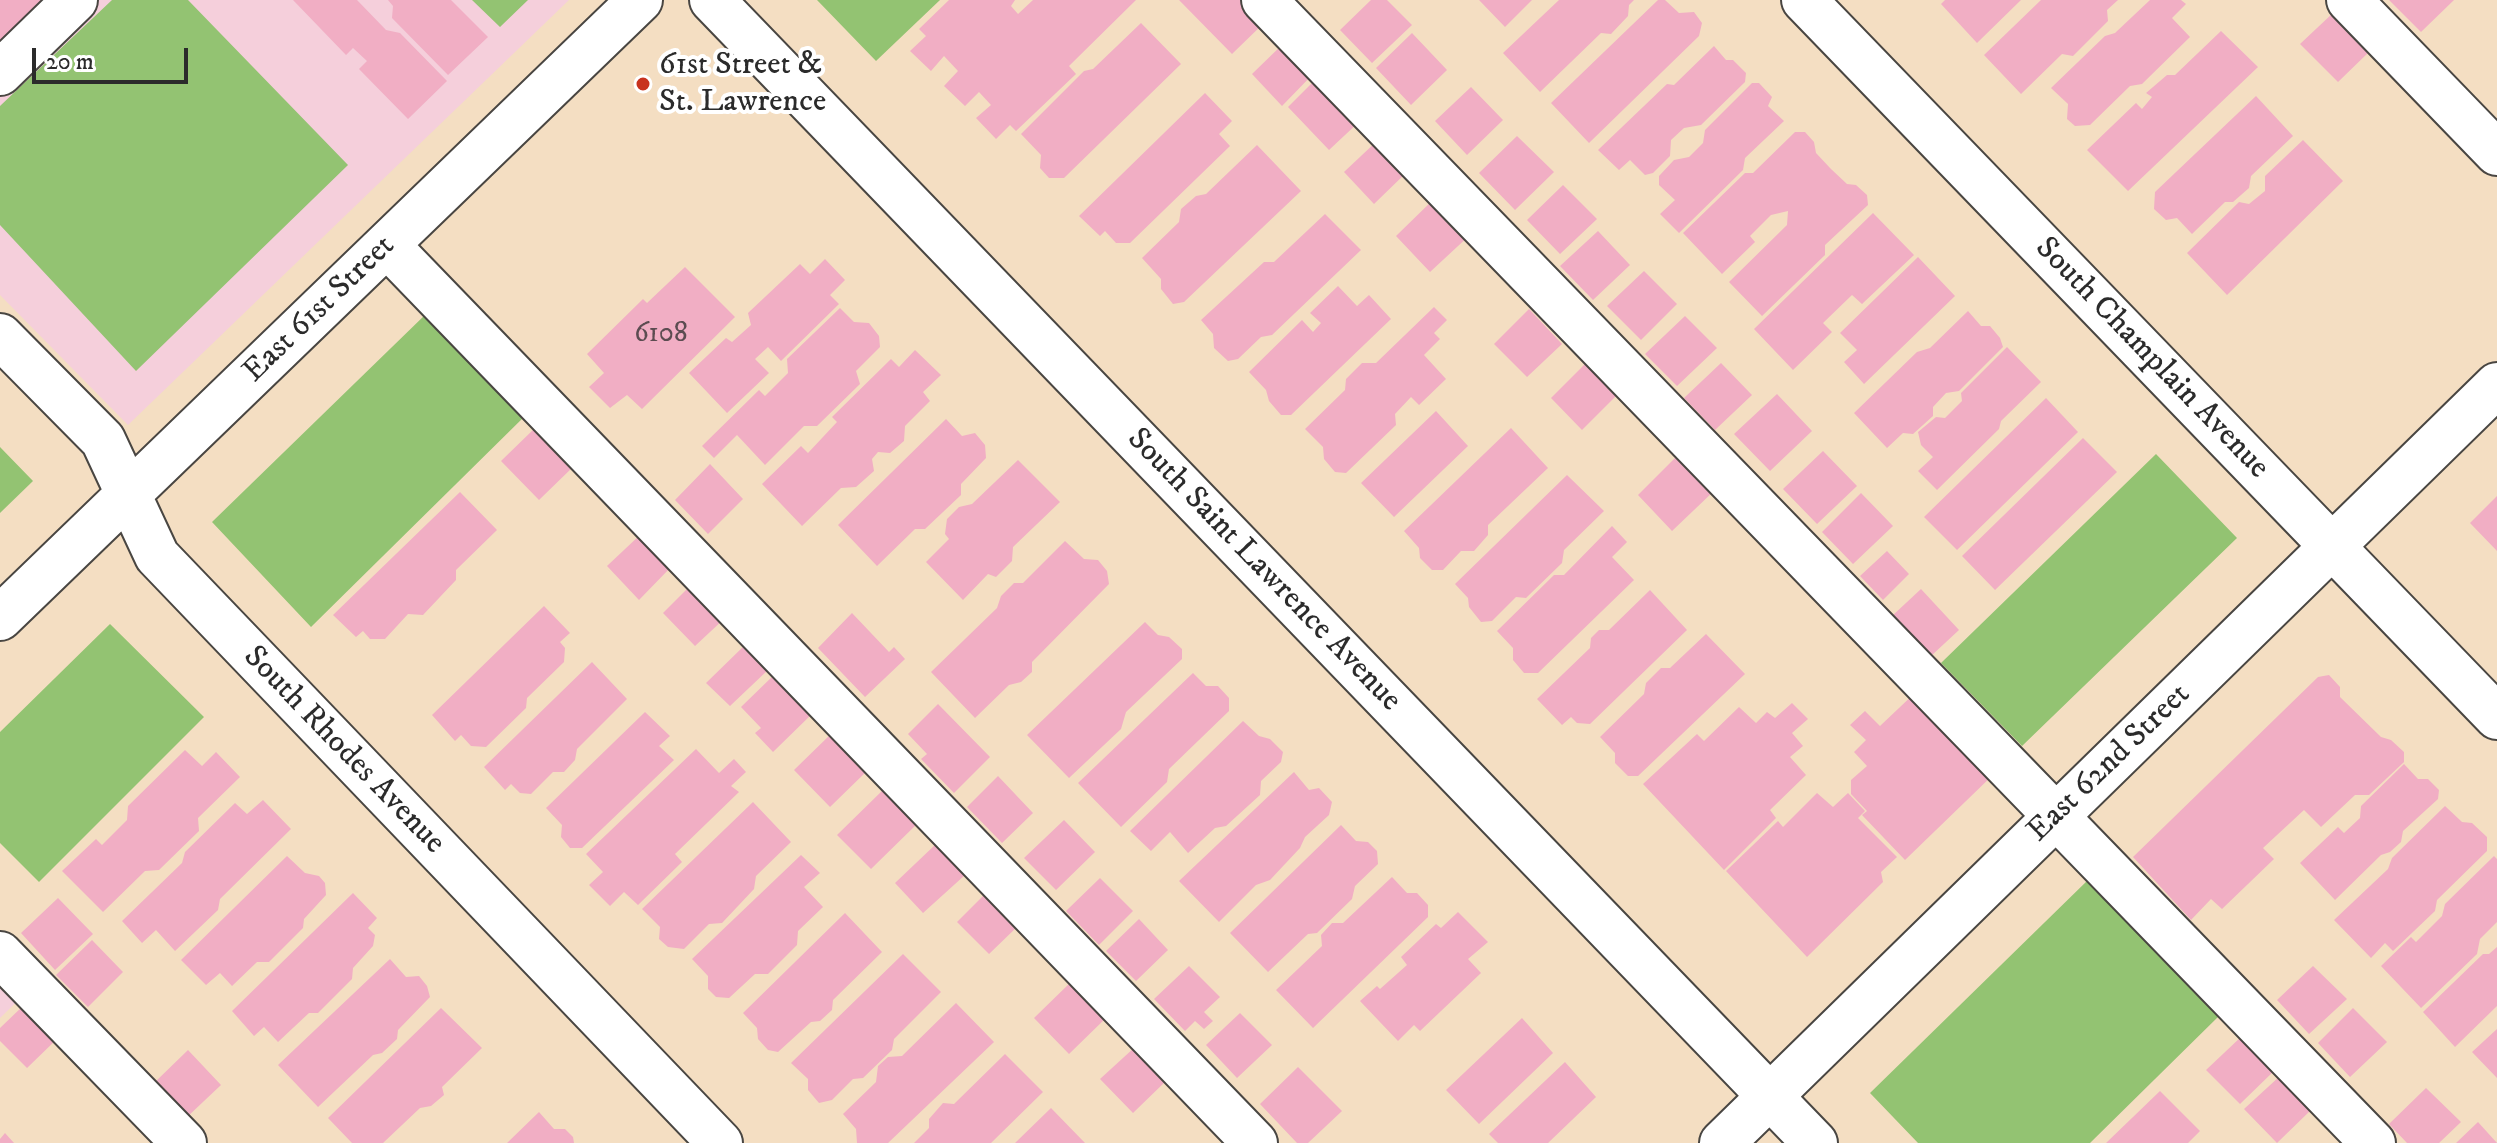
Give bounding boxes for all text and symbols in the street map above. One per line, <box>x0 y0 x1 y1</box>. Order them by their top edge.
scale bar <box>36 32 192 82</box>
text: 20 m <box>46 47 94 77</box>
place label: 61st Street & St. Lawrence <box>659 47 826 122</box>
marker: 61st Street & St. Lawrence <box>634 75 652 93</box>
street label: East 61st Street <box>236 228 404 392</box>
street label: South Champlain Avenue <box>2026 230 2276 488</box>
house number: 6108 <box>634 318 688 352</box>
street label: South Saint Lawrence Avenue <box>1118 421 1408 721</box>
street label: South Rhodes Avenue <box>234 639 452 863</box>
street label: East 62nd Street <box>2021 677 2199 851</box>

